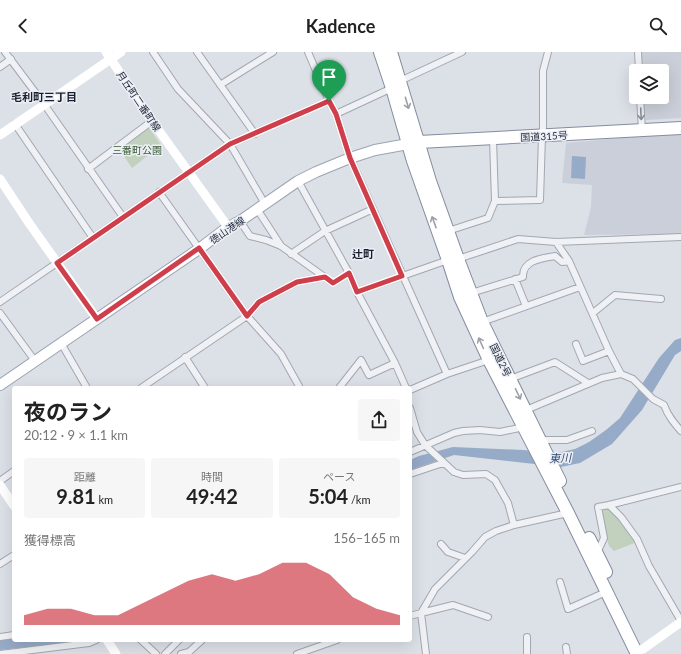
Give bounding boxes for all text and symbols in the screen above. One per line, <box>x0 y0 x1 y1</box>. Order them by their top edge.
icon: back <box>12 15 34 37</box>
text: Kadence <box>306 15 375 37</box>
icon: search <box>647 15 669 37</box>
pin <box>312 60 346 101</box>
map controls <box>629 64 669 104</box>
button: layers <box>629 64 669 104</box>
icon: arrive <box>318 66 340 88</box>
street label: 月丘町二番町線 <box>114 69 164 133</box>
district label: 毛利町三丁目 <box>11 90 77 103</box>
one-way arrow <box>404 96 411 109</box>
one-way arrow <box>638 107 645 120</box>
street label: 国道315号 <box>520 129 568 143</box>
park label: 三番町公園 <box>112 144 162 156</box>
street label: 徳山港線 <box>207 214 247 246</box>
one-way arrow <box>430 216 438 228</box>
district label: 辻町 <box>352 247 374 260</box>
one-way arrow <box>477 337 484 349</box>
street label: 国道2号 <box>488 341 514 379</box>
one-way arrow <box>514 387 522 399</box>
text: 夜のラン <box>24 398 112 425</box>
button: share <box>358 399 400 441</box>
text: 20:12 · 9 × 1.1 km <box>24 427 128 443</box>
water label: 東川 <box>549 451 572 464</box>
text: 距離 <box>74 470 96 483</box>
text: 時間 <box>201 470 223 483</box>
text: ペース <box>323 470 356 483</box>
text: 9.81 <box>56 484 96 508</box>
text: 49:42 <box>186 484 238 508</box>
text: 5:04 <box>308 484 348 508</box>
text: km <box>96 493 113 506</box>
text: /km <box>348 493 371 506</box>
text: 156–165 m <box>333 530 400 546</box>
text: 獲得標高 <box>24 532 76 548</box>

